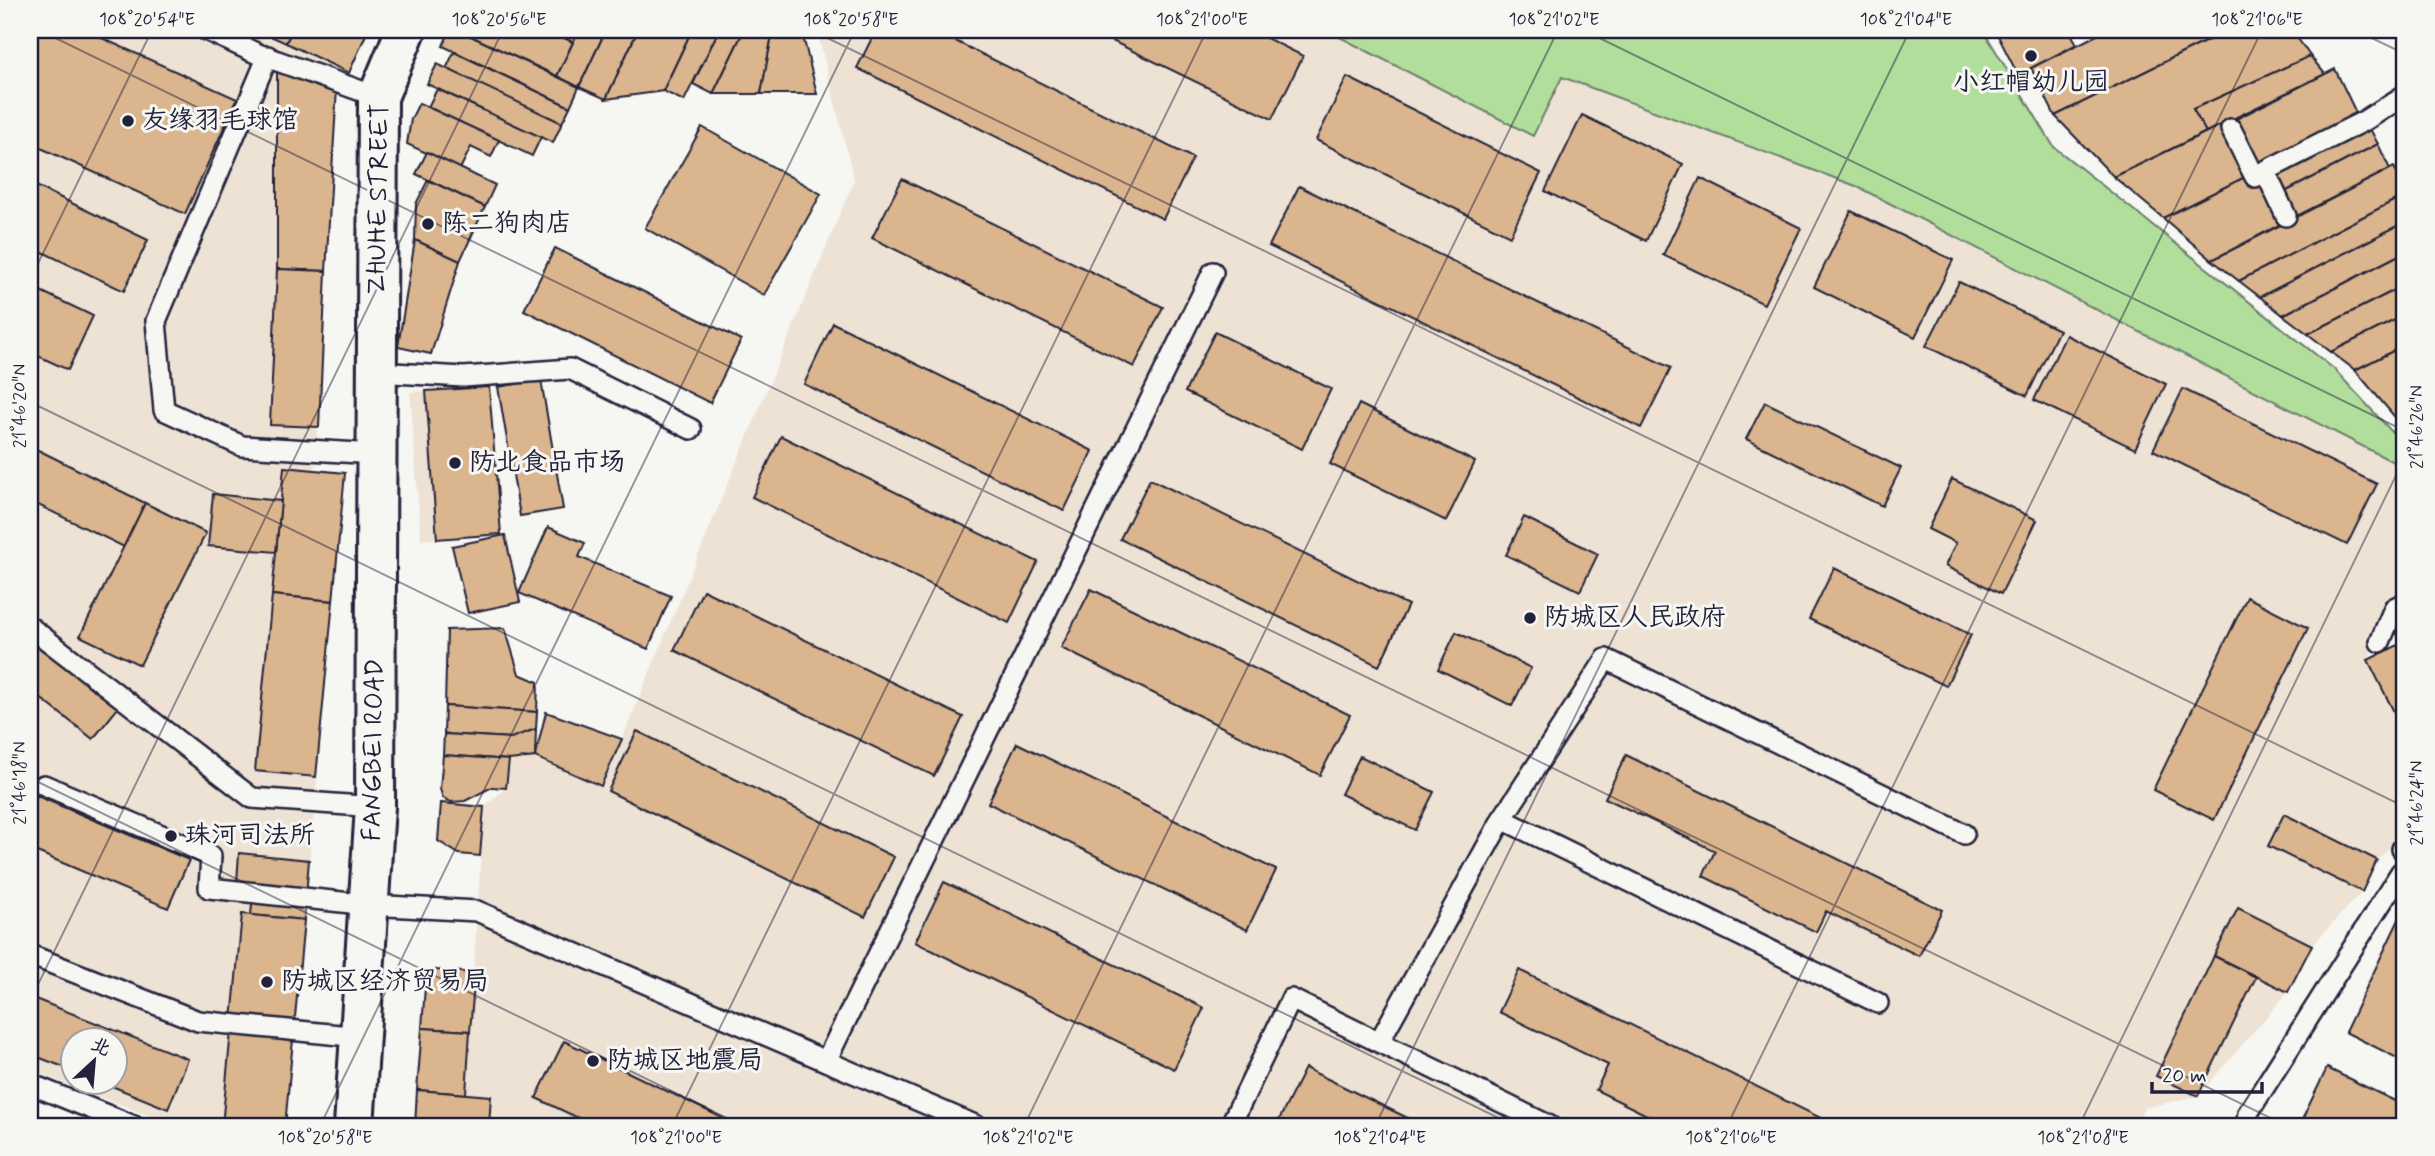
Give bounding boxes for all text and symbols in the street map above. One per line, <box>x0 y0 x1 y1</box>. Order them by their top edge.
text: 108°20'54"E <box>99 8 195 32</box>
text: 108°20'56"E <box>452 8 546 32</box>
text: 108°20'58"E <box>804 8 898 32</box>
text: 108°21'00"E <box>1156 8 1248 32</box>
text: 108°21'02"E <box>1508 8 1600 32</box>
text: 108°21'04"E <box>1860 8 1952 32</box>
text: 108°21'06"E <box>2211 8 2303 32</box>
marker: 小红帽幼儿园 <box>2023 48 2039 64</box>
place label: 小红帽幼儿园 <box>1953 66 2109 100</box>
street label: ZHUHE STREET <box>360 103 398 295</box>
place label: 友缘羽毛球馆 <box>142 104 298 138</box>
marker: 友缘羽毛球馆 <box>120 113 136 129</box>
place label: 陈二狗肉店 <box>442 207 572 241</box>
marker: 陈二狗肉店 <box>420 216 436 232</box>
text: 21°46'20"N <box>8 364 32 448</box>
text: 21°46'26"N <box>2405 385 2429 469</box>
place label: 防北食品市场 <box>469 446 625 480</box>
marker: 防北食品市场 <box>447 455 463 471</box>
place label: 防城区人民政府 <box>1544 601 1726 635</box>
marker: 防城区人民政府 <box>1522 610 1538 626</box>
street label: FANGBEI ROAD <box>355 658 393 842</box>
text: 21°46'18"N <box>8 741 32 825</box>
text: 21°46'24"N <box>2405 760 2429 846</box>
place label: 珠河司法所 <box>185 819 315 853</box>
marker: 珠河司法所 <box>163 828 179 844</box>
place label: 防城区经济贸易局 <box>281 965 489 999</box>
marker: 防城区经济贸易局 <box>259 974 275 990</box>
north arrow <box>60 1026 130 1096</box>
text: 北 <box>87 1032 115 1062</box>
place label: 防城区地震局 <box>607 1044 763 1078</box>
scale bar <box>2152 1051 2262 1095</box>
marker: 防城区地震局 <box>585 1053 601 1069</box>
text: 20 m <box>2162 1062 2207 1090</box>
text: 108°20'58"E <box>278 1126 372 1150</box>
text: 108°21'00"E <box>630 1126 722 1150</box>
text: 108°21'02"E <box>982 1126 1074 1150</box>
text: 108°21'04"E <box>1334 1126 1426 1150</box>
text: 108°21'06"E <box>1685 1126 1777 1150</box>
text: 108°21'08"E <box>2037 1126 2129 1150</box>

